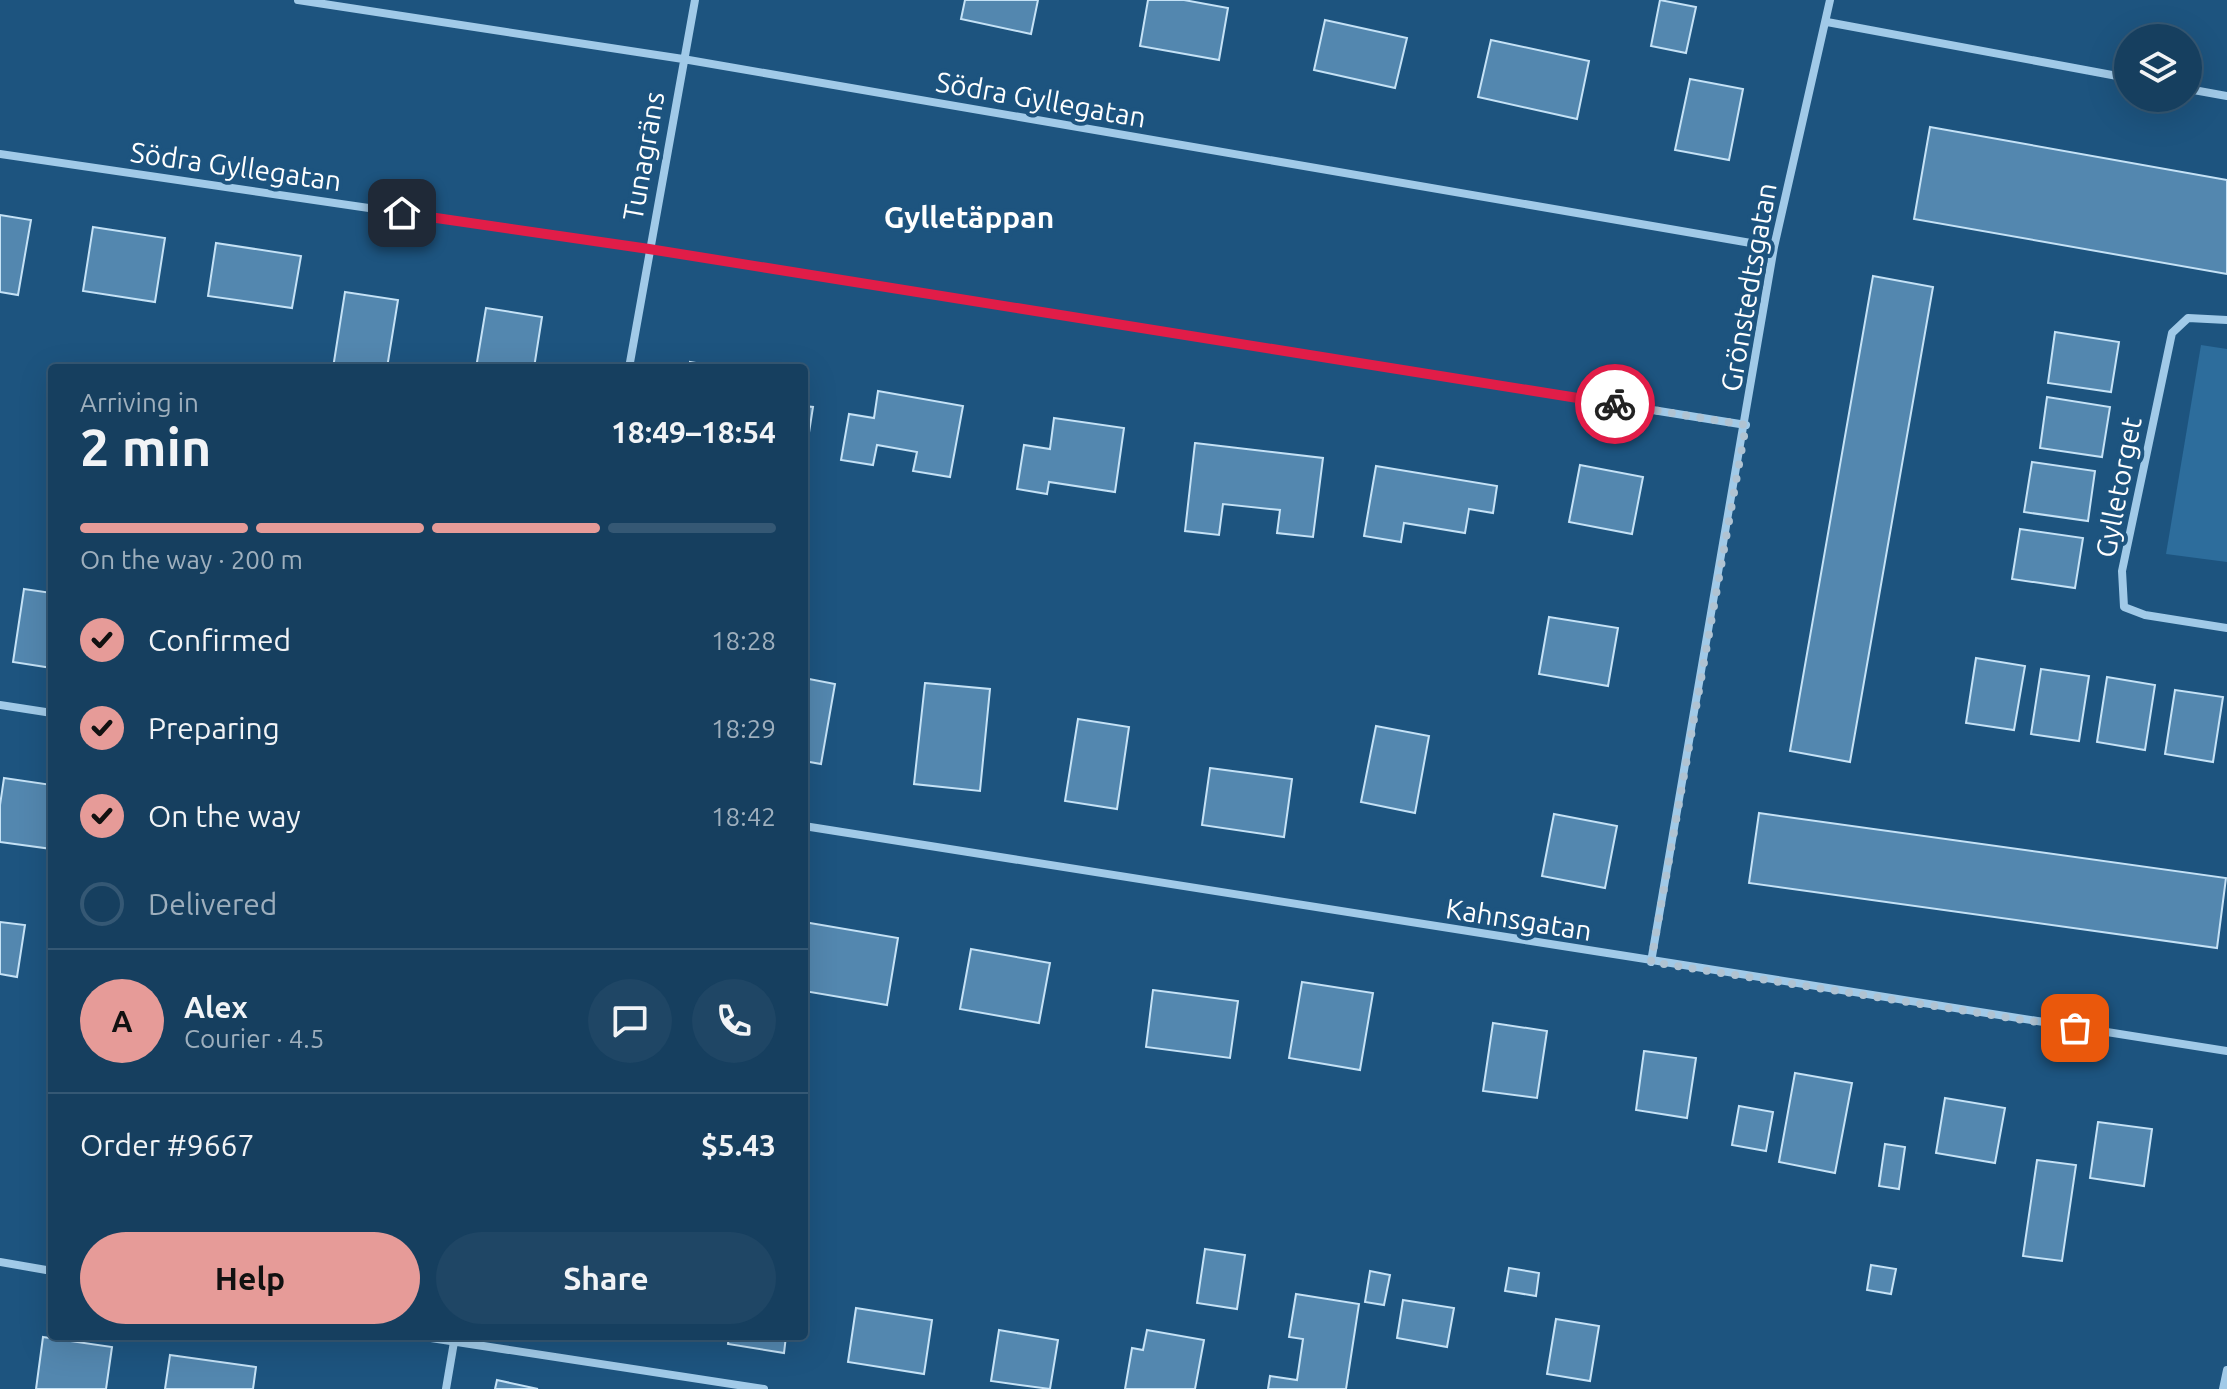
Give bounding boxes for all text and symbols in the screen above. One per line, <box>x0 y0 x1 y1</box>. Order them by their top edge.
map controls <box>2114 24 2202 112</box>
button: layers <box>2114 24 2202 112</box>
street label: Södra Gyllegatan <box>934 65 1148 133</box>
street label: Tunagräns <box>616 89 670 223</box>
street label: Södra Gyllegatan <box>129 136 343 196</box>
pin <box>368 179 436 247</box>
street label: Grönstedtsgatan <box>1714 180 1782 394</box>
icon: home <box>380 191 424 235</box>
district label: Gylletäppan <box>884 200 1054 234</box>
courier <box>1575 364 1655 444</box>
icon: bike <box>1593 382 1637 426</box>
text: Arriving in <box>80 388 199 417</box>
street label: Gylletorget <box>2089 414 2147 560</box>
text: 18:49–18:54 <box>611 415 776 449</box>
text: 2 min <box>80 418 211 476</box>
text: On the way · 200 m <box>80 545 303 574</box>
icon: check <box>80 618 124 662</box>
text: Confirmed <box>148 623 291 657</box>
text: 18:28 <box>711 626 776 655</box>
icon: check <box>80 706 124 750</box>
text: Preparing <box>148 711 280 745</box>
text: 18:29 <box>711 714 776 743</box>
icon: check <box>80 794 124 838</box>
text: On the way <box>148 799 301 833</box>
text: 18:42 <box>711 802 776 831</box>
text: Delivered <box>148 887 277 921</box>
street label: Kahnsgatan <box>1444 892 1594 946</box>
button: chat <box>588 979 672 1063</box>
button: phone <box>692 979 776 1063</box>
text: Alex <box>184 990 248 1024</box>
pin <box>2041 994 2109 1062</box>
text: A <box>111 1004 133 1038</box>
icon: bag <box>2053 1006 2097 1050</box>
text: Courier · 4.5 <box>184 1024 324 1053</box>
text: Order #9667 <box>80 1128 254 1162</box>
text: $5.43 <box>701 1128 776 1162</box>
button: Help <box>80 1232 420 1324</box>
button: Share <box>436 1232 776 1324</box>

